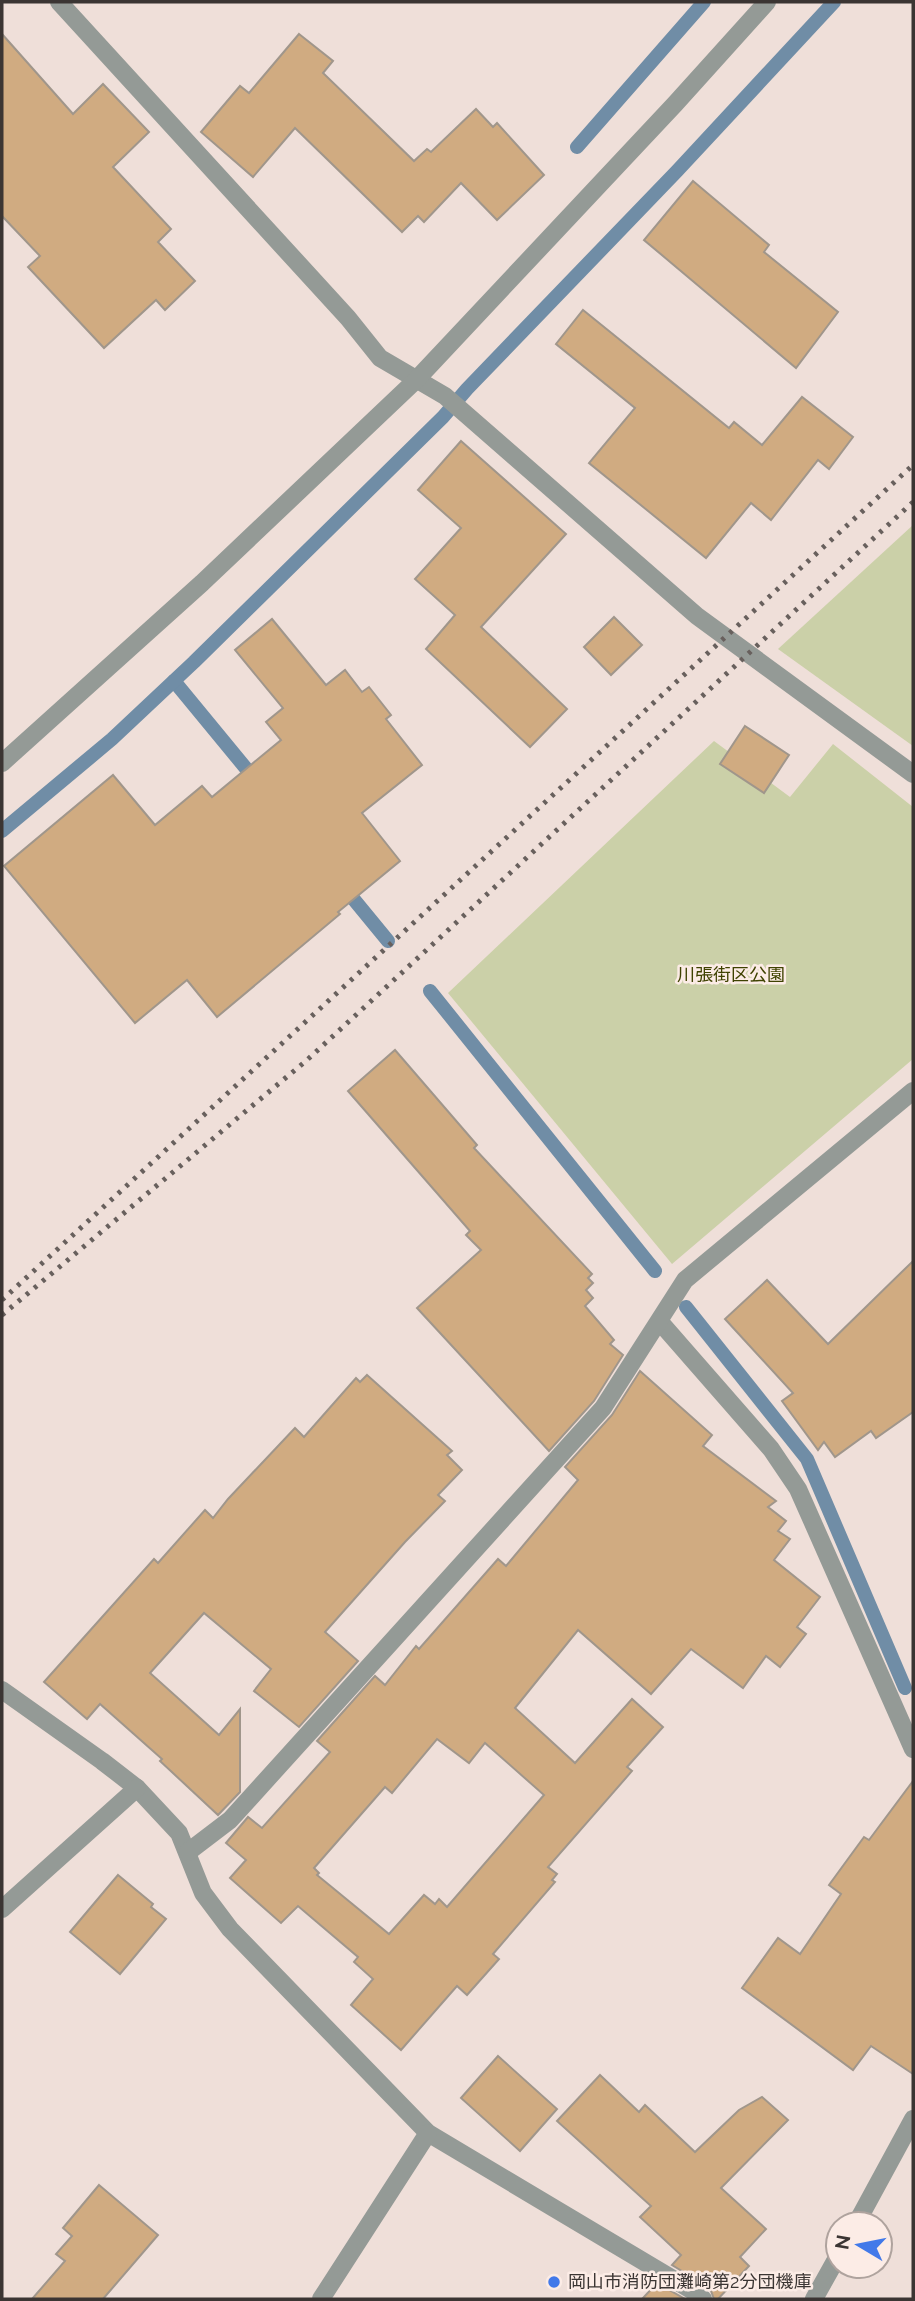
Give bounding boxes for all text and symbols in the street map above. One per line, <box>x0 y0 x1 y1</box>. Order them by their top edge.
park label: 川張街区公園 <box>677 964 785 985</box>
north arrow <box>824 2210 894 2280</box>
text: N <box>830 2233 854 2251</box>
place label: 岡山市消防団灘崎第2分団機庫 <box>568 2271 811 2292</box>
marker: 岡山市消防団灘崎第2分団機庫 <box>546 2274 562 2290</box>

